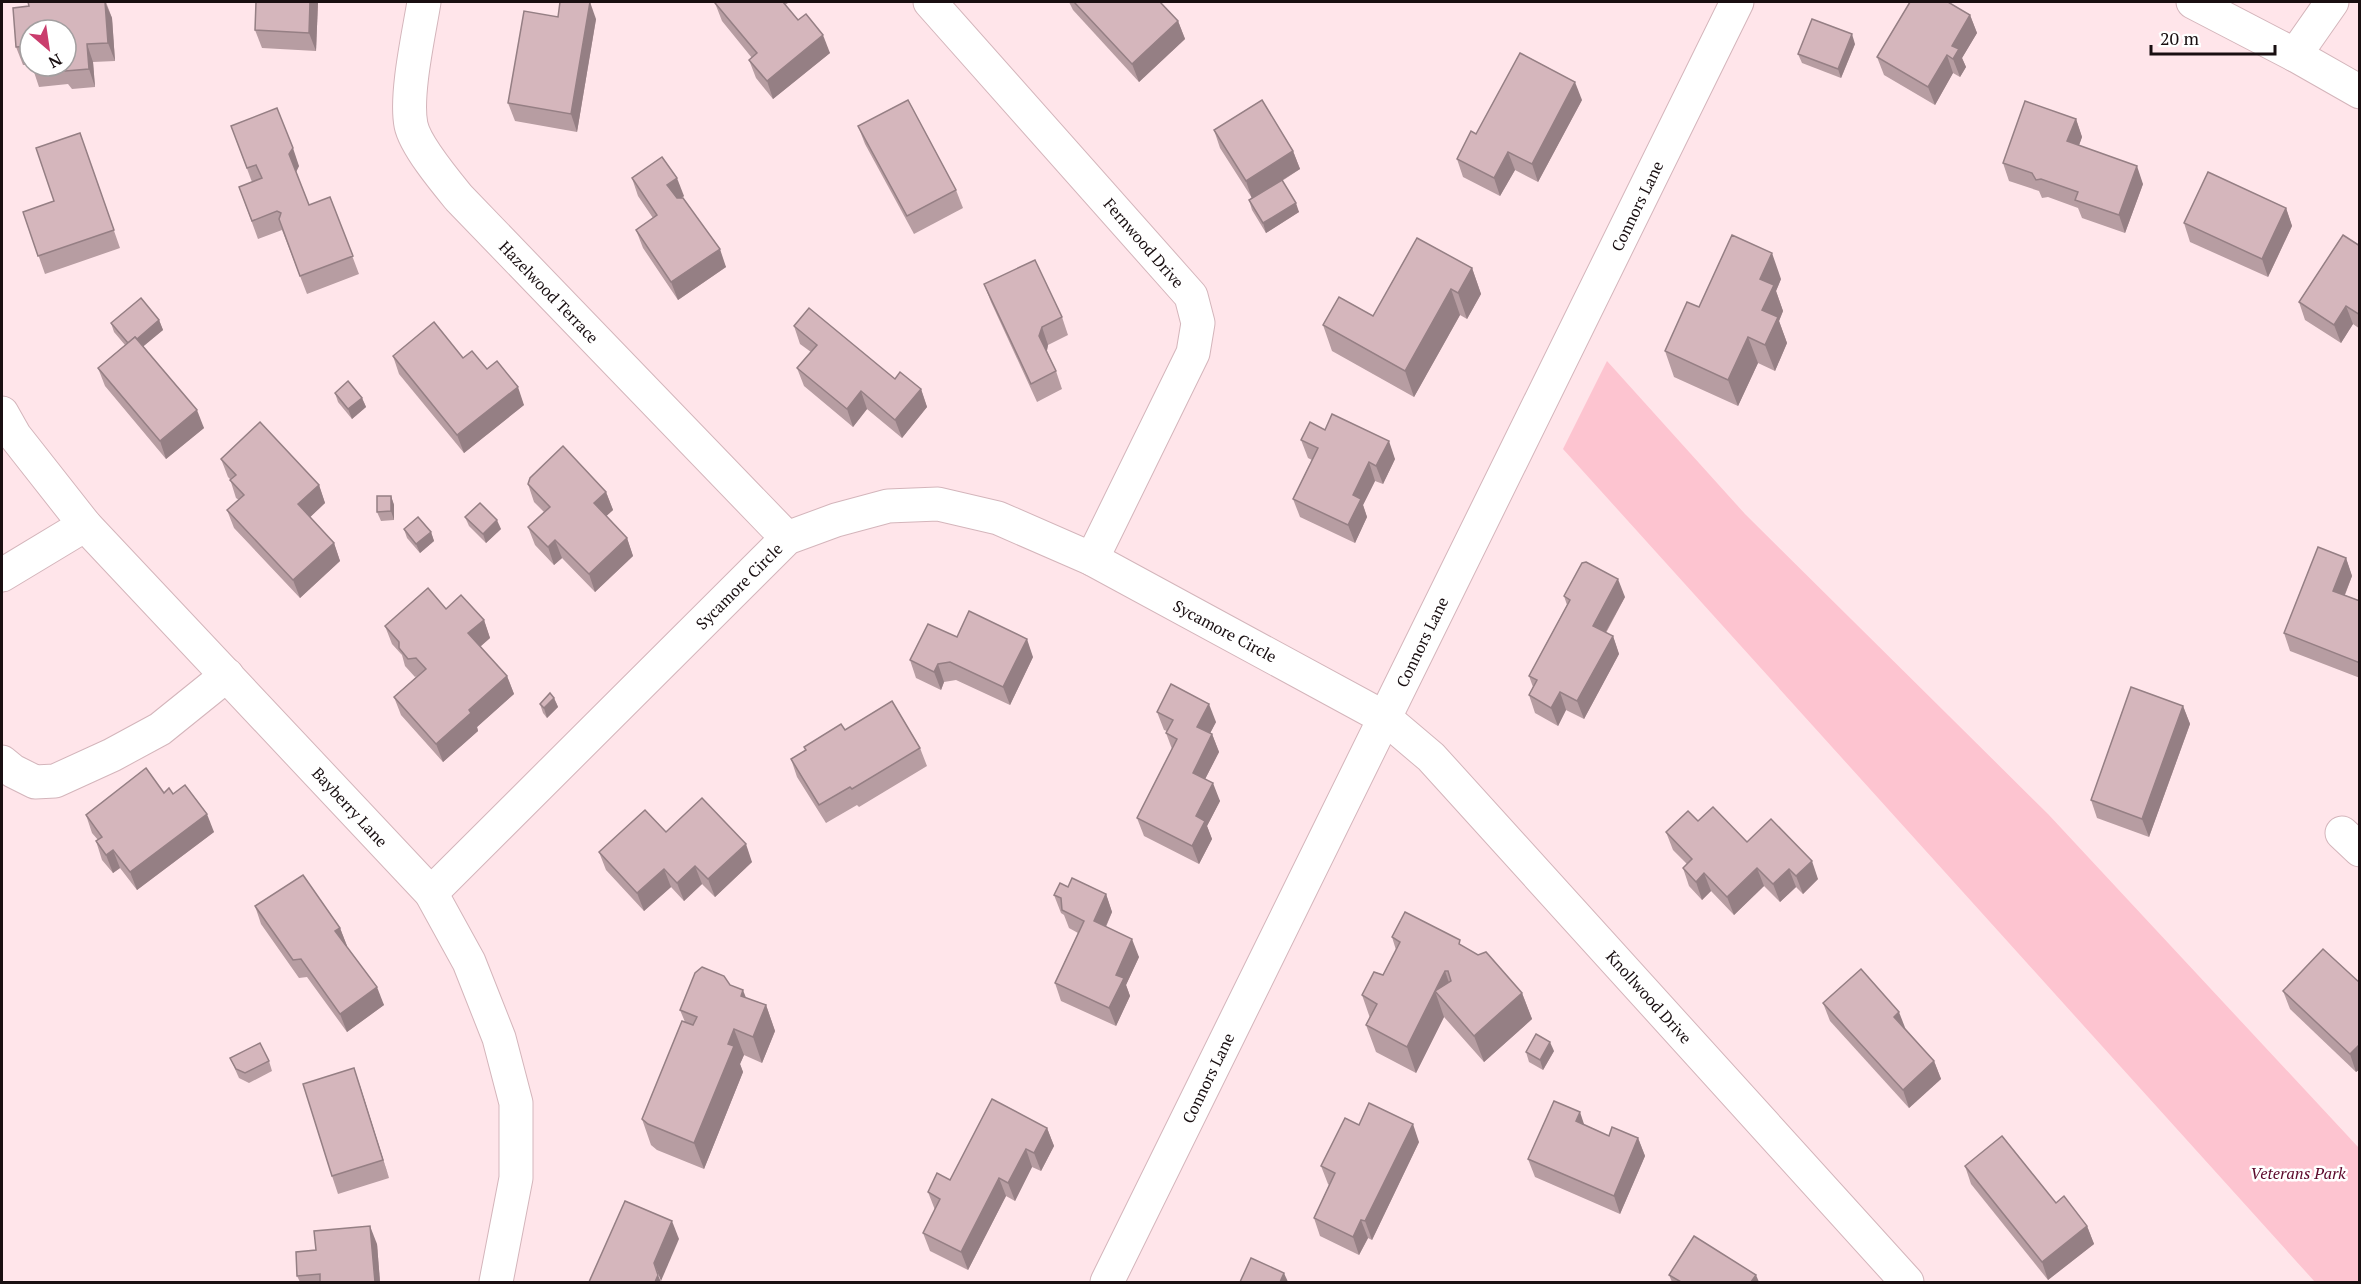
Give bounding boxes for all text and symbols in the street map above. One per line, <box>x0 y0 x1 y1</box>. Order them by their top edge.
north arrow <box>18 18 78 78</box>
scale bar <box>2151 18 2276 56</box>
text: 20 m <box>2160 26 2200 50</box>
text: N <box>45 49 66 74</box>
street label: Connors Lane <box>1606 157 1668 255</box>
street label: Fernwood Drive <box>1099 193 1189 293</box>
street label: Hazelwood Terrace <box>494 236 604 348</box>
street label: Sycamore Circle <box>691 538 787 634</box>
street label: Connors Lane <box>1391 593 1453 691</box>
street label: Sycamore Circle <box>1169 594 1281 668</box>
street label: Bayberry Lane <box>307 762 393 852</box>
street label: Knollwood Drive <box>1601 946 1697 1048</box>
street label: Connors Lane <box>1177 1029 1239 1127</box>
park label: Veterans Park <box>2250 1162 2346 1184</box>

